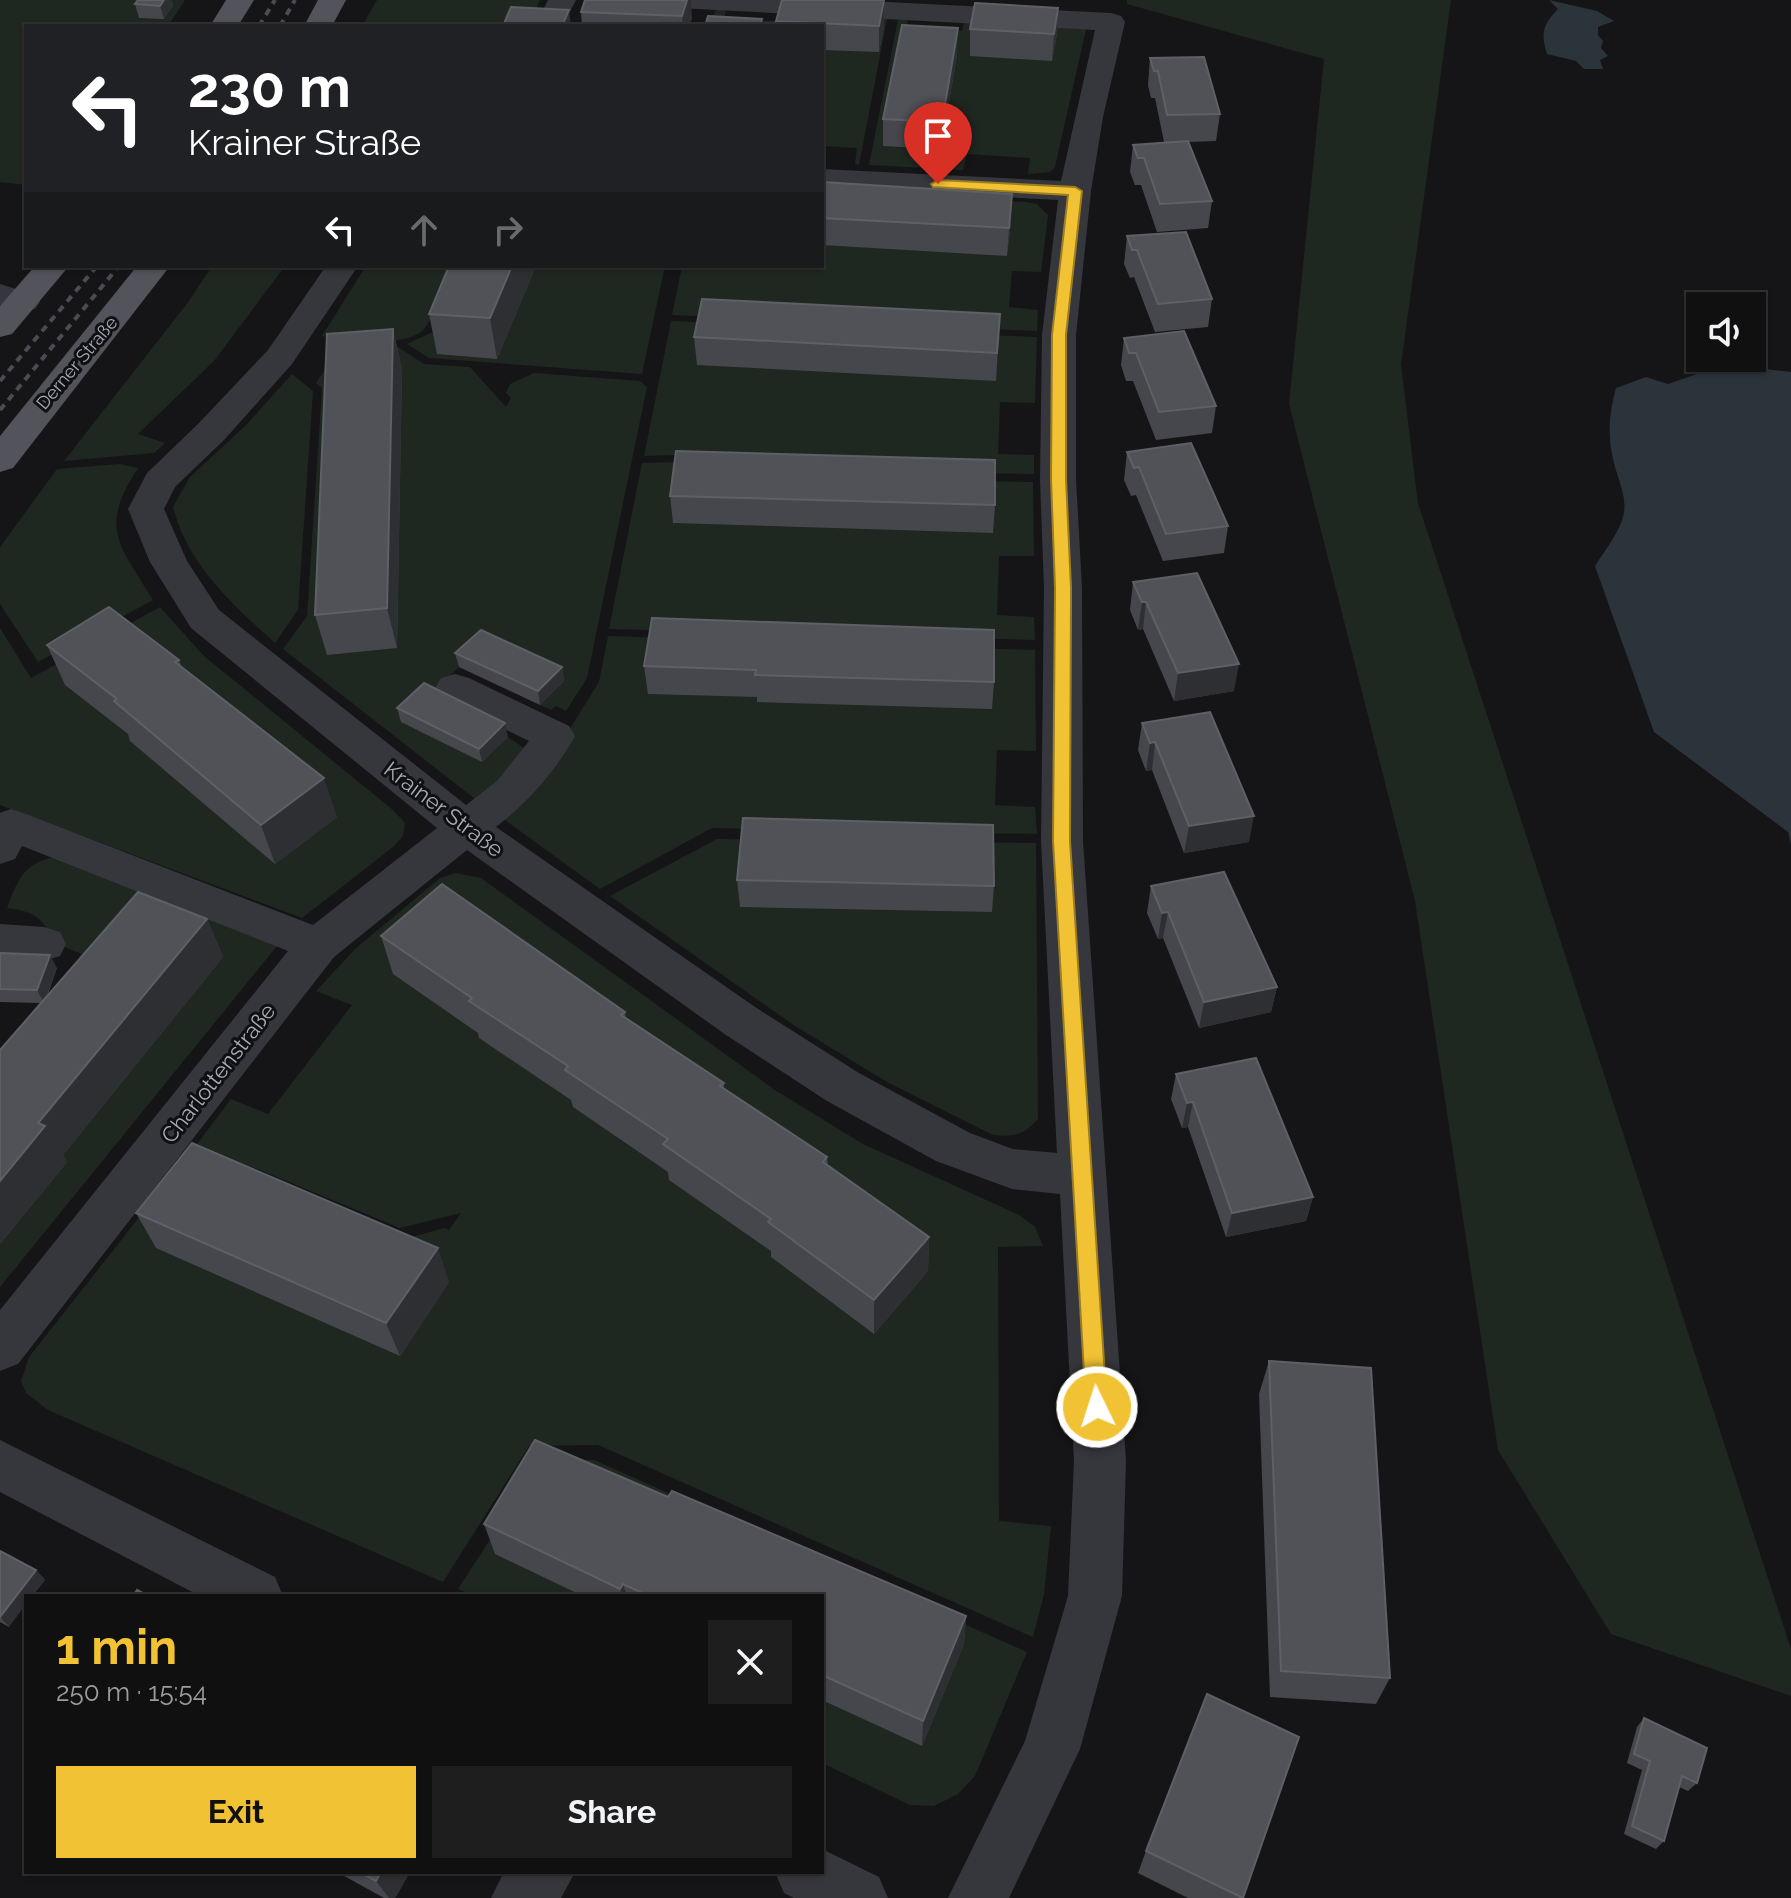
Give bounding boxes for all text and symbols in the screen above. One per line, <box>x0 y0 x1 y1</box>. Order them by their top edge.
text: 230 m <box>188 54 351 120</box>
icon: left <box>56 56 160 160</box>
pin <box>904 102 972 184</box>
icon: arrive <box>916 114 960 158</box>
text: Krainer Straße <box>188 121 421 163</box>
icon: left <box>318 208 362 252</box>
icon: ahead <box>402 208 446 252</box>
icon: right <box>486 208 530 252</box>
map controls <box>1686 292 1766 372</box>
button: sound <box>1686 292 1766 372</box>
street label: Derner Straße <box>32 312 122 413</box>
street label: Krainer Straße <box>379 756 509 862</box>
street label: Charlottenstraße <box>156 998 280 1148</box>
position arrow <box>1055 1365 1139 1449</box>
text: 1 min <box>56 1619 177 1675</box>
button: close <box>708 1620 792 1704</box>
text: 250 m · 15:54 <box>56 1677 207 1707</box>
button: Exit <box>56 1766 416 1858</box>
button: Share <box>432 1766 792 1858</box>

